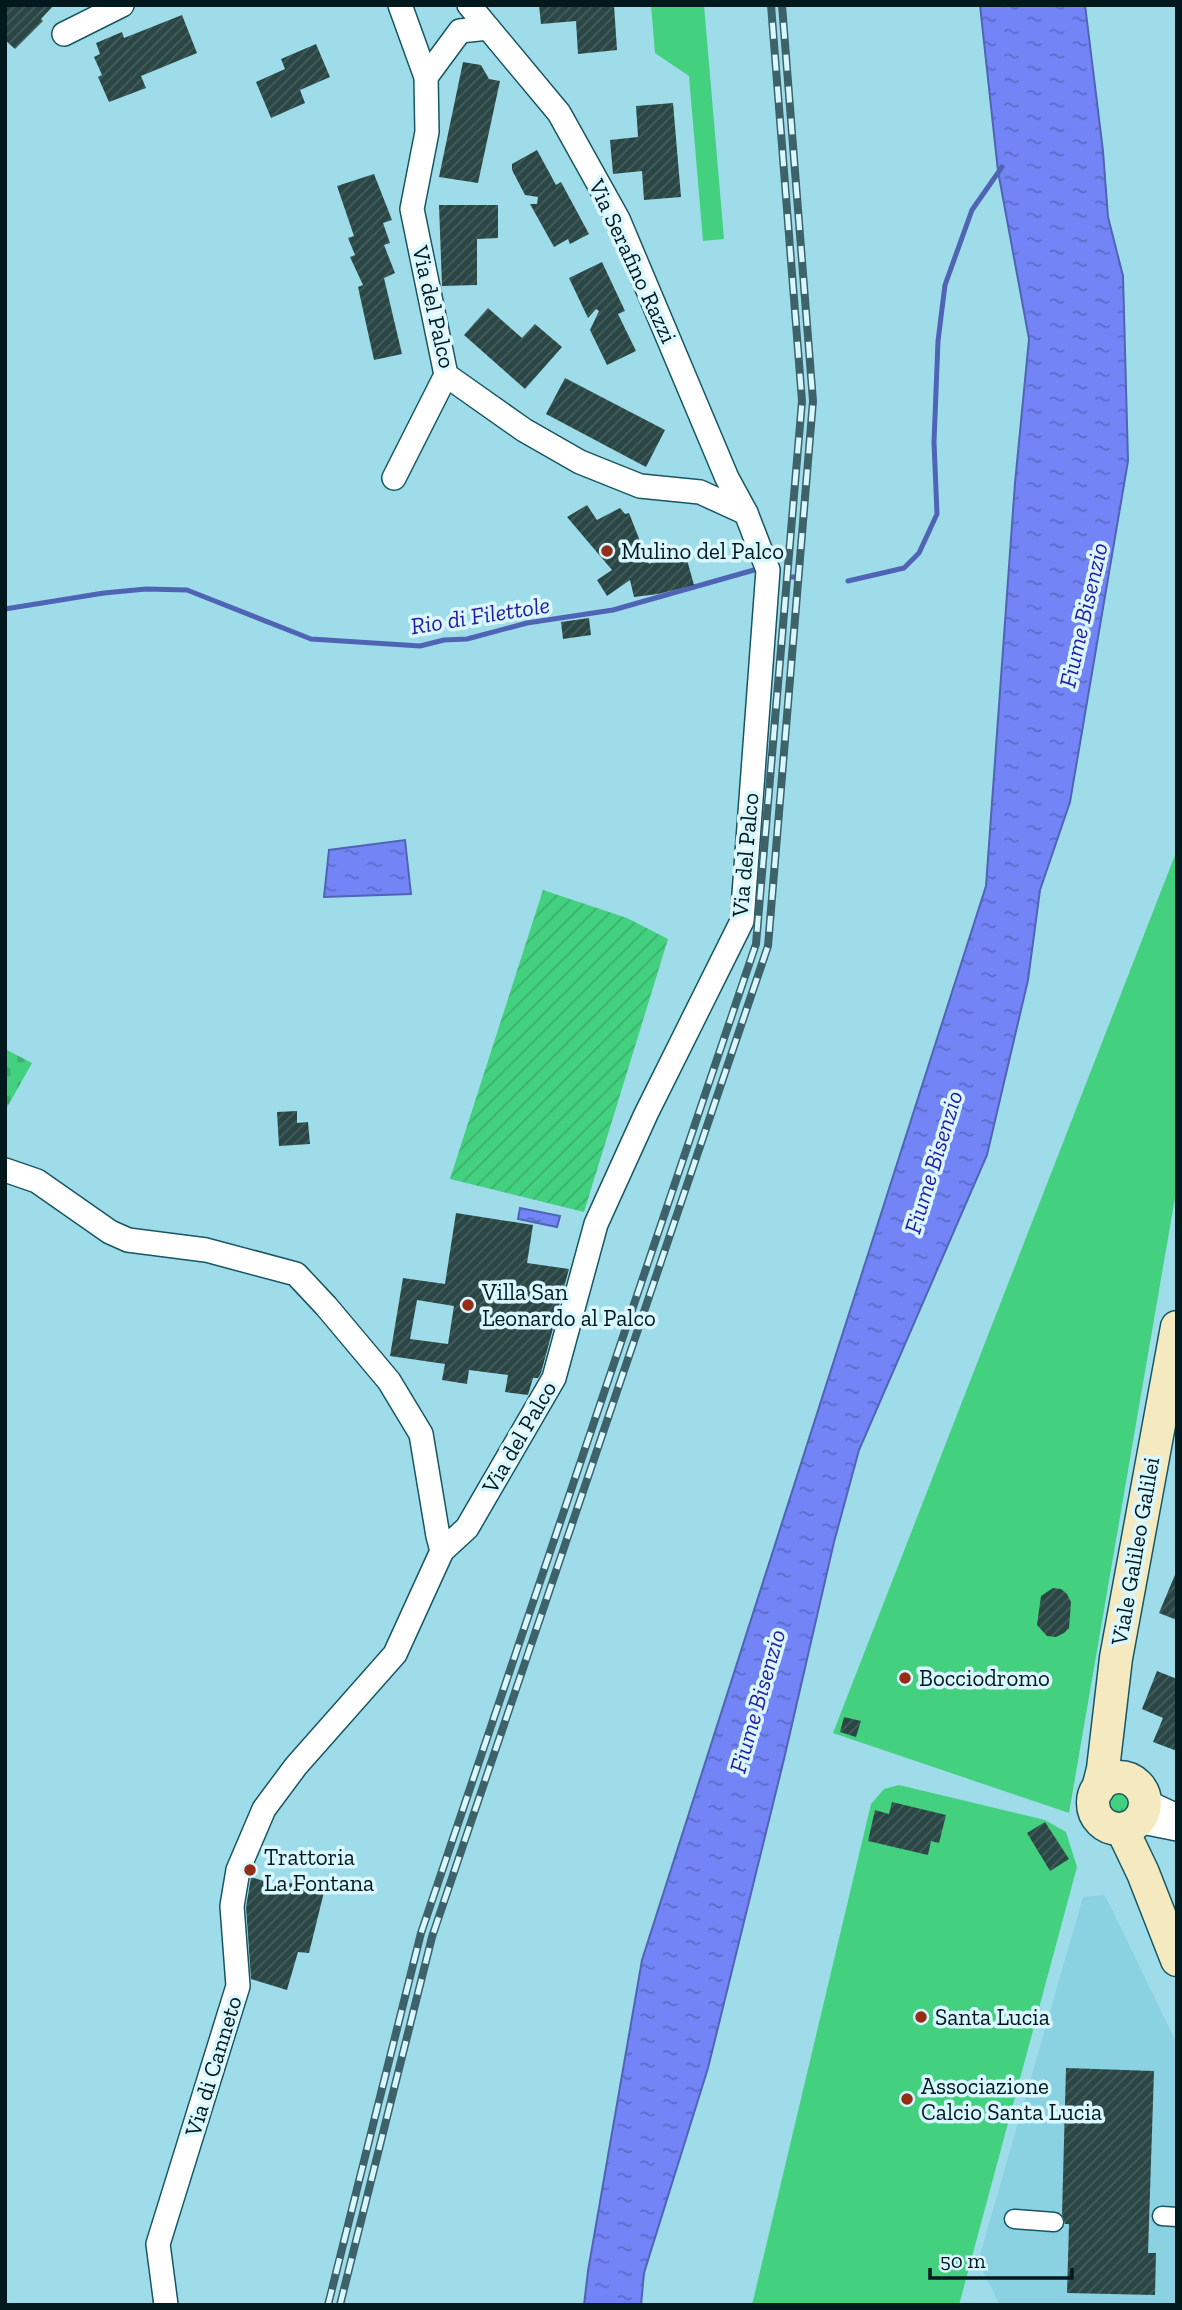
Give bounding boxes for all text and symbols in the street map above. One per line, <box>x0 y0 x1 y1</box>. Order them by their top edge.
street label: Via Serafino Razzi <box>582 174 683 347</box>
street label: Via del Palco <box>406 242 462 371</box>
place label: Mulino del Palco <box>621 537 784 565</box>
water label: Fiume Bisenzio <box>1052 540 1114 690</box>
marker: Mulino del Palco <box>599 543 615 559</box>
water label: Rio di Filettole <box>408 590 552 640</box>
street label: Via del Palco <box>726 792 764 919</box>
water label: Fiume Bisenzio <box>898 1087 968 1237</box>
place label: Villa San Leonardo al Palco <box>481 1278 656 1332</box>
marker: Villa San Leonardo al Palco <box>460 1297 476 1313</box>
street label: Via del Palco <box>475 1376 562 1499</box>
street label: Viale Galileo Galilei <box>1104 1455 1165 1648</box>
water label: Fiume Bisenzio <box>723 1626 791 1776</box>
place label: Bocciodromo <box>919 1664 1050 1692</box>
marker: Bocciodromo <box>897 1670 913 1686</box>
place label: Trattoria La Fontana <box>264 1843 374 1897</box>
marker: Trattoria La Fontana <box>242 1862 258 1878</box>
street label: Via di Canneto <box>178 1993 248 2140</box>
place label: Santa Lucia <box>935 2003 1050 2031</box>
marker: Santa Lucia <box>913 2009 929 2025</box>
place label: Associazione Calcio Santa Lucia <box>921 2072 1102 2126</box>
marker: Associazione Calcio Santa Lucia <box>899 2091 915 2107</box>
scale bar <box>930 2236 1072 2280</box>
text: 50 m <box>940 2248 986 2273</box>

